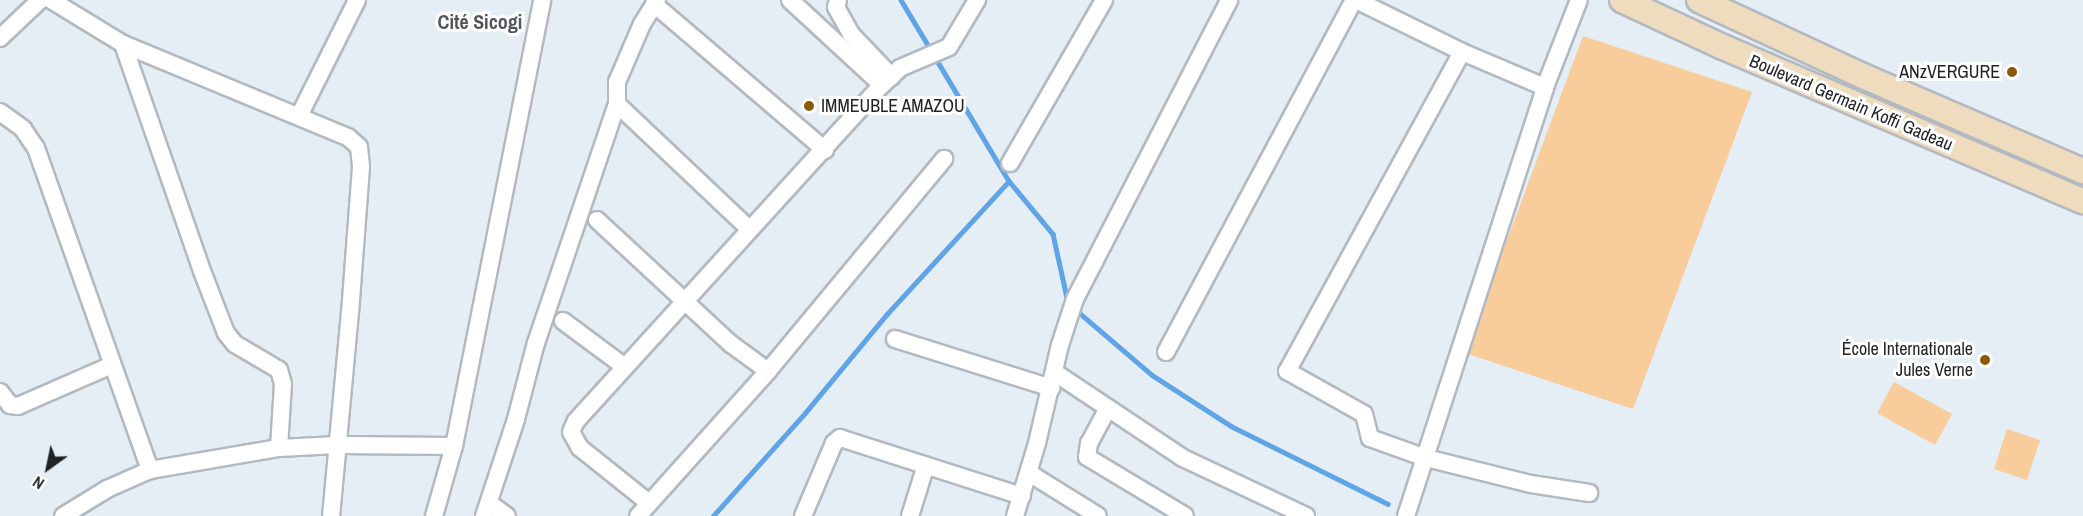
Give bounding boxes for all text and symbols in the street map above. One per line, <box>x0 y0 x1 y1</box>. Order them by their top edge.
district label: Cité Sicogi <box>438 9 522 33</box>
street label: Boulevard Germain Koffi Gadeau <box>1746 50 1956 156</box>
place label: ANzVERGURE <box>1899 61 2000 83</box>
marker: ANzVERGURE <box>2005 65 2019 79</box>
place label: IMMEUBLE AMAZOU <box>821 95 965 117</box>
marker: IMMEUBLE AMAZOU <box>802 99 816 113</box>
place label: École Internationale Jules Verne <box>1842 339 1973 382</box>
marker: École Internationale Jules Verne <box>1978 353 1992 367</box>
north arrow <box>18 438 78 498</box>
text: N <box>28 471 48 495</box>

